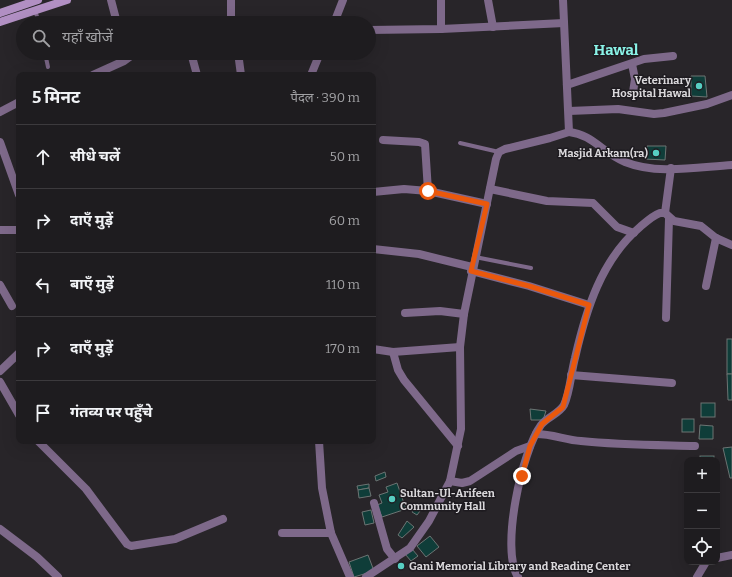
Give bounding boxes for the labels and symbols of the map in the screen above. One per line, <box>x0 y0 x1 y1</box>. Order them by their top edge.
district label: Hawal <box>594 41 639 59</box>
place label: Veterinary Hospital Hawal <box>612 74 692 100</box>
marker: Veterinary Hospital Hawal <box>694 81 704 91</box>
place label: Masjid Arkam(ra) <box>558 147 649 160</box>
marker: Masjid Arkam(ra) <box>651 148 661 158</box>
route start <box>419 182 437 200</box>
route end <box>513 467 531 485</box>
place label: Sultan-Ul-Arifeen Community Hall <box>400 487 495 513</box>
marker: Sultan-Ul-Arifeen Community Hall <box>387 494 397 504</box>
place label: Gani Memorial Library and Reading Center <box>409 560 631 573</box>
marker: Gani Memorial Library and Reading Center <box>396 561 406 571</box>

